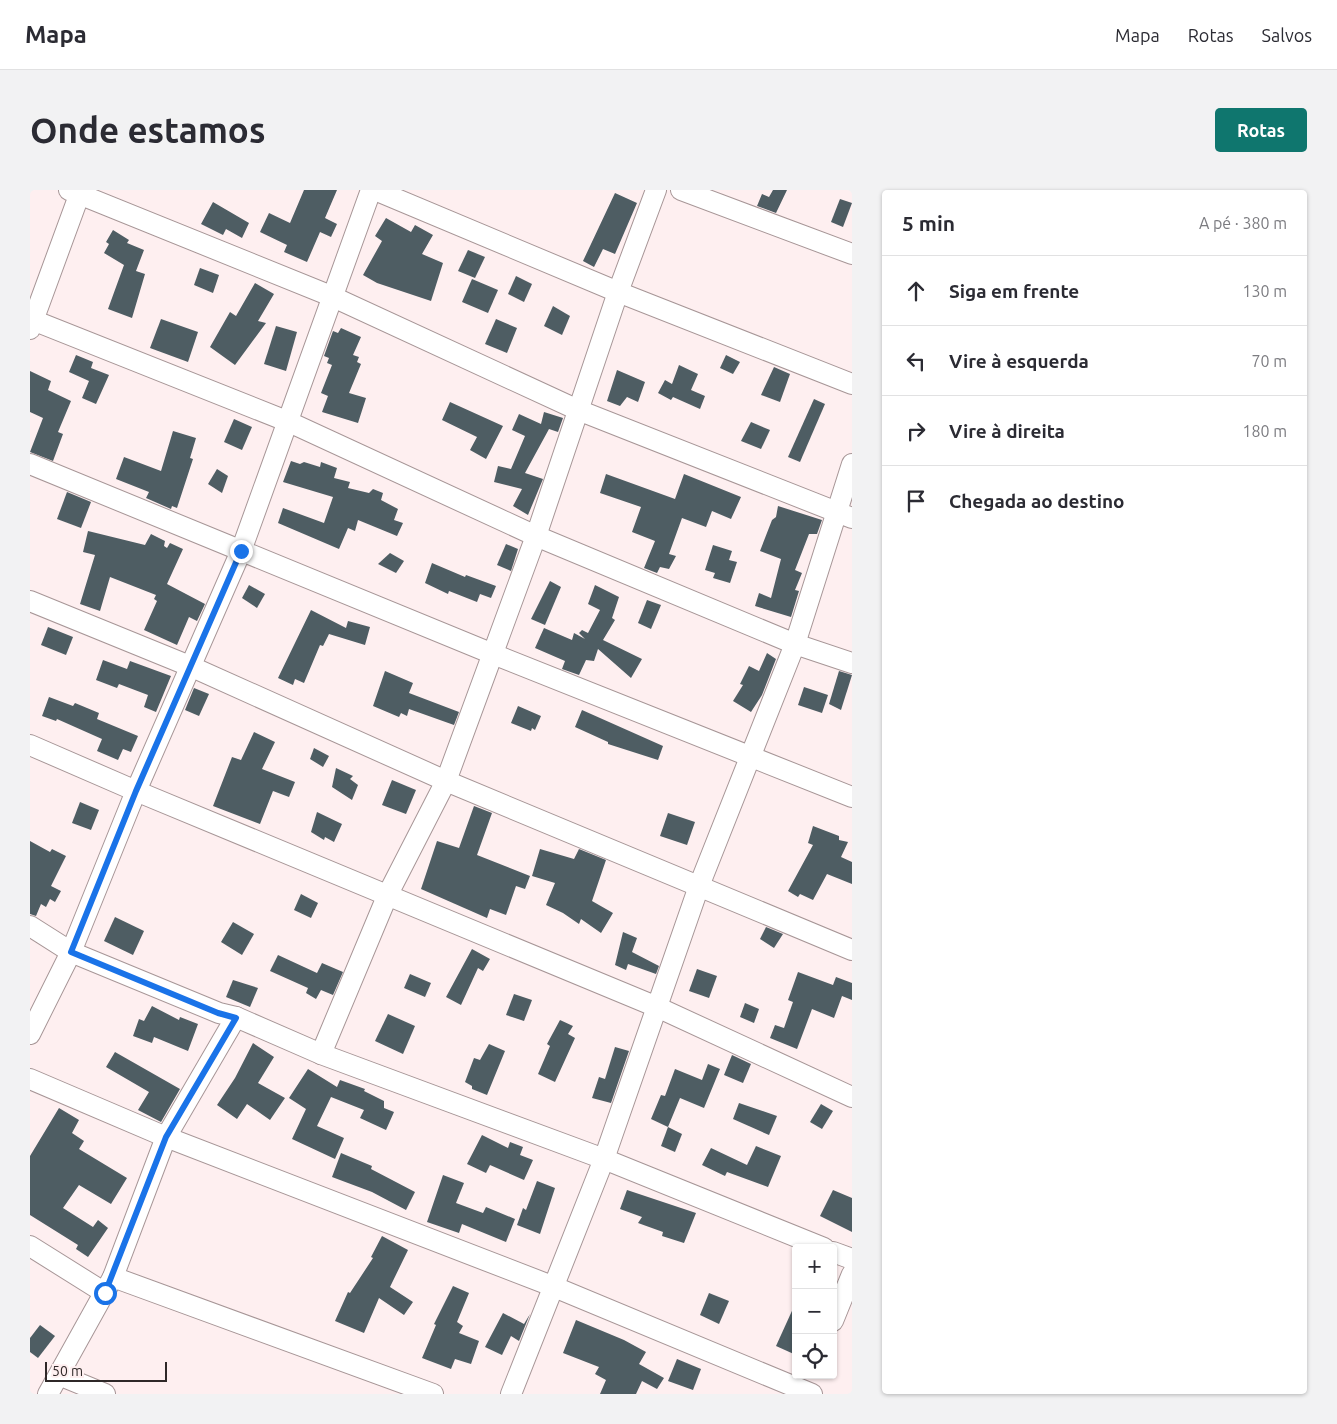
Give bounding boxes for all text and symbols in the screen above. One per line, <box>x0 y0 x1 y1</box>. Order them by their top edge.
text: Mapa <box>25 21 87 48</box>
text: Mapa <box>1115 25 1160 45</box>
text: Rotas <box>1188 25 1234 45</box>
text: Salvos <box>1262 25 1312 45</box>
button: Rotas <box>1215 108 1307 152</box>
text: Onde estamos <box>30 110 265 150</box>
text: 5 min <box>902 211 955 235</box>
text: A pé · 380 m <box>1199 214 1287 232</box>
icon: ahead <box>902 277 930 305</box>
text: Siga em frente <box>949 280 1079 302</box>
text: 130 m <box>1242 282 1287 300</box>
icon: left <box>902 347 930 375</box>
text: Vire à esquerda <box>949 350 1089 372</box>
text: 70 m <box>1251 352 1287 370</box>
icon: right <box>902 417 930 445</box>
text: Vire à direita <box>949 420 1065 442</box>
text: 180 m <box>1242 422 1287 440</box>
icon: arrive <box>902 487 930 515</box>
text: Chegada ao destino <box>949 490 1125 512</box>
route end <box>230 540 253 563</box>
map controls <box>792 1244 837 1379</box>
button: + <box>792 1244 837 1289</box>
route start <box>94 1282 117 1305</box>
button: − <box>792 1289 837 1334</box>
button: locate <box>792 1334 837 1379</box>
scale bar <box>45 1359 168 1382</box>
text: 50 m <box>52 1363 83 1379</box>

